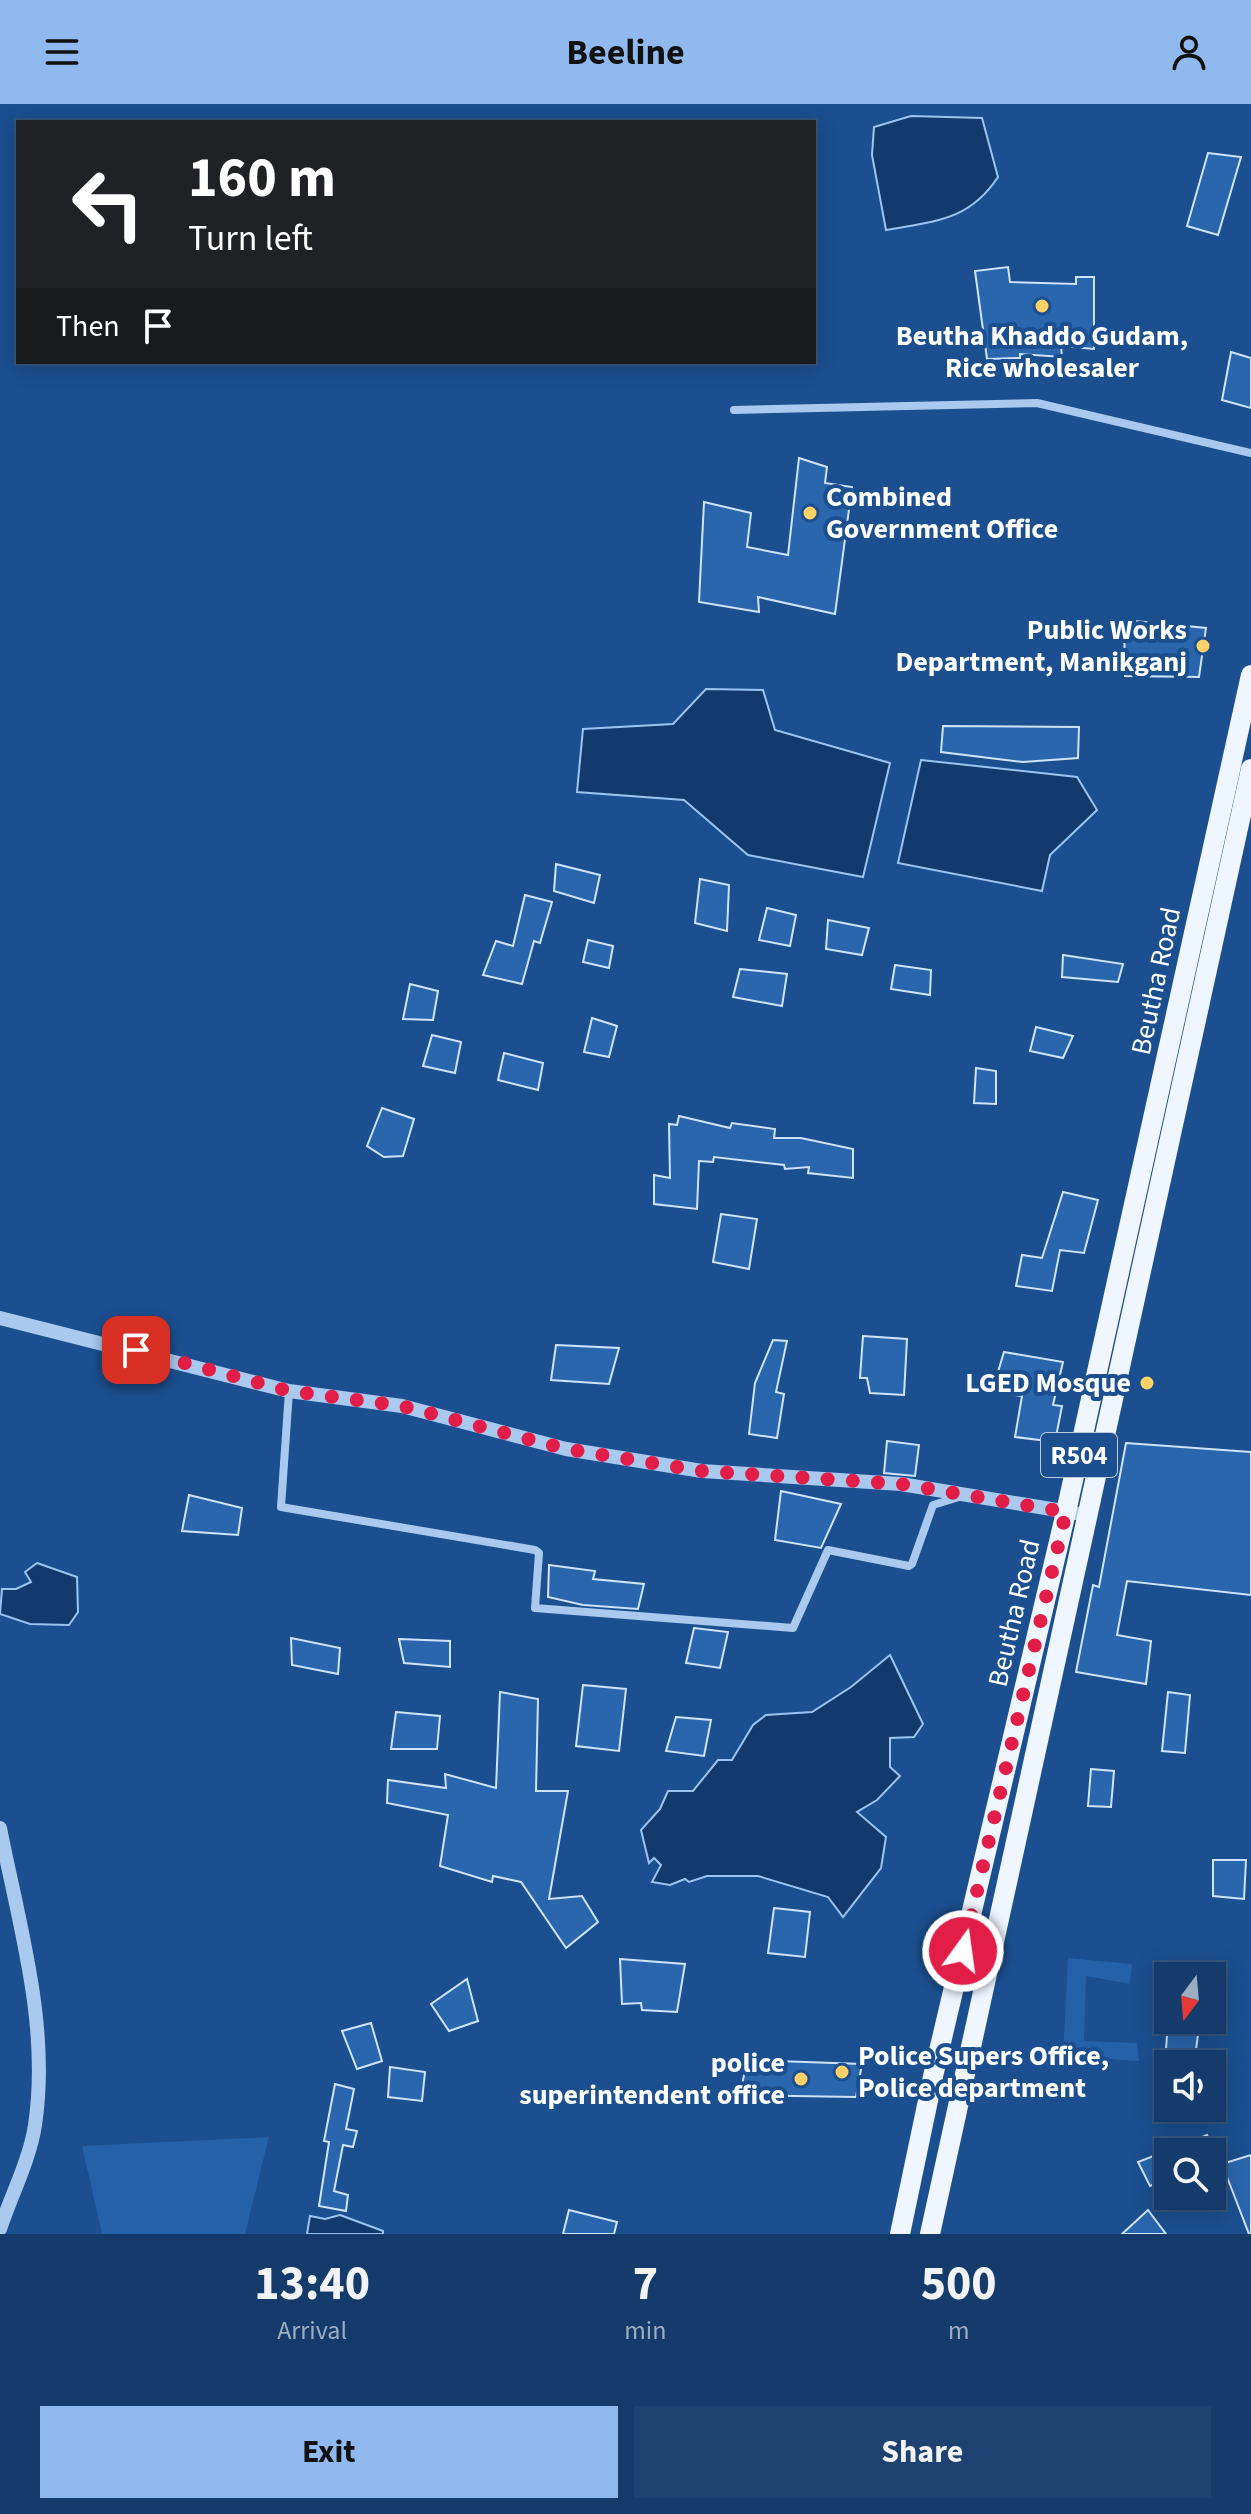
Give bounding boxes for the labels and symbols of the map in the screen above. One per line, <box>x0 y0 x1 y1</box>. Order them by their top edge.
marker: Beutha Khaddo Gudam, Rice wholesaler <box>1033 297 1051 315</box>
place label: Beutha Khaddo Gudam, Rice wholesaler <box>896 316 1188 388</box>
place label: Combined Government Office <box>826 477 1058 549</box>
marker: Combined Government Office <box>801 504 819 522</box>
place label: Public Works Department, Manikganj <box>896 610 1187 682</box>
marker: Public Works Department, Manikganj <box>1194 637 1212 655</box>
street label: Beutha Road <box>1121 903 1191 1059</box>
pin <box>102 1316 170 1384</box>
place label: LGED Mosque <box>965 1363 1131 1403</box>
marker: LGED Mosque <box>1138 1374 1156 1392</box>
road number: R504 <box>1041 1433 1117 1477</box>
street label: Beutha Road <box>978 1535 1050 1691</box>
position arrow <box>921 1909 1005 1993</box>
north arrow <box>1154 1962 1226 2034</box>
place label: Police Supers Office, Police department <box>858 2036 1109 2108</box>
place label: police superintendent office <box>519 2043 785 2115</box>
marker: Police Supers Office, Police department <box>833 2063 851 2081</box>
marker: police superintendent office <box>792 2070 810 2088</box>

